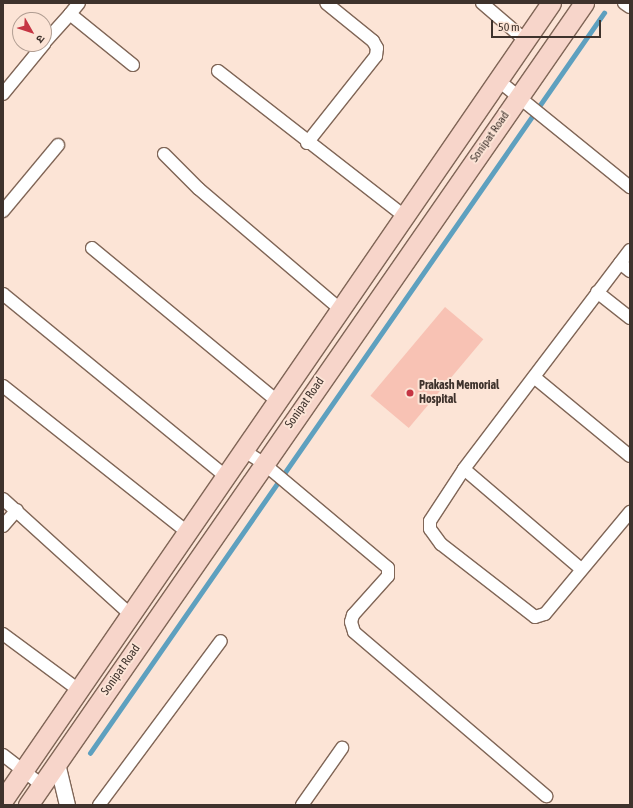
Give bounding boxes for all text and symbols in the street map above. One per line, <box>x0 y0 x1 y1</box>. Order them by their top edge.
north arrow <box>12 12 52 52</box>
scale bar <box>493 12 603 38</box>
text: 50 m <box>498 20 520 34</box>
text: उ <box>34 33 47 45</box>
street label: Sonipat Road <box>467 109 513 165</box>
street label: Sonipat Road <box>282 375 328 431</box>
place label: Prakash Memorial Hospital <box>419 379 499 407</box>
marker: Prakash Memorial Hospital <box>404 387 416 399</box>
street label: Sonipat Road <box>98 642 144 698</box>

